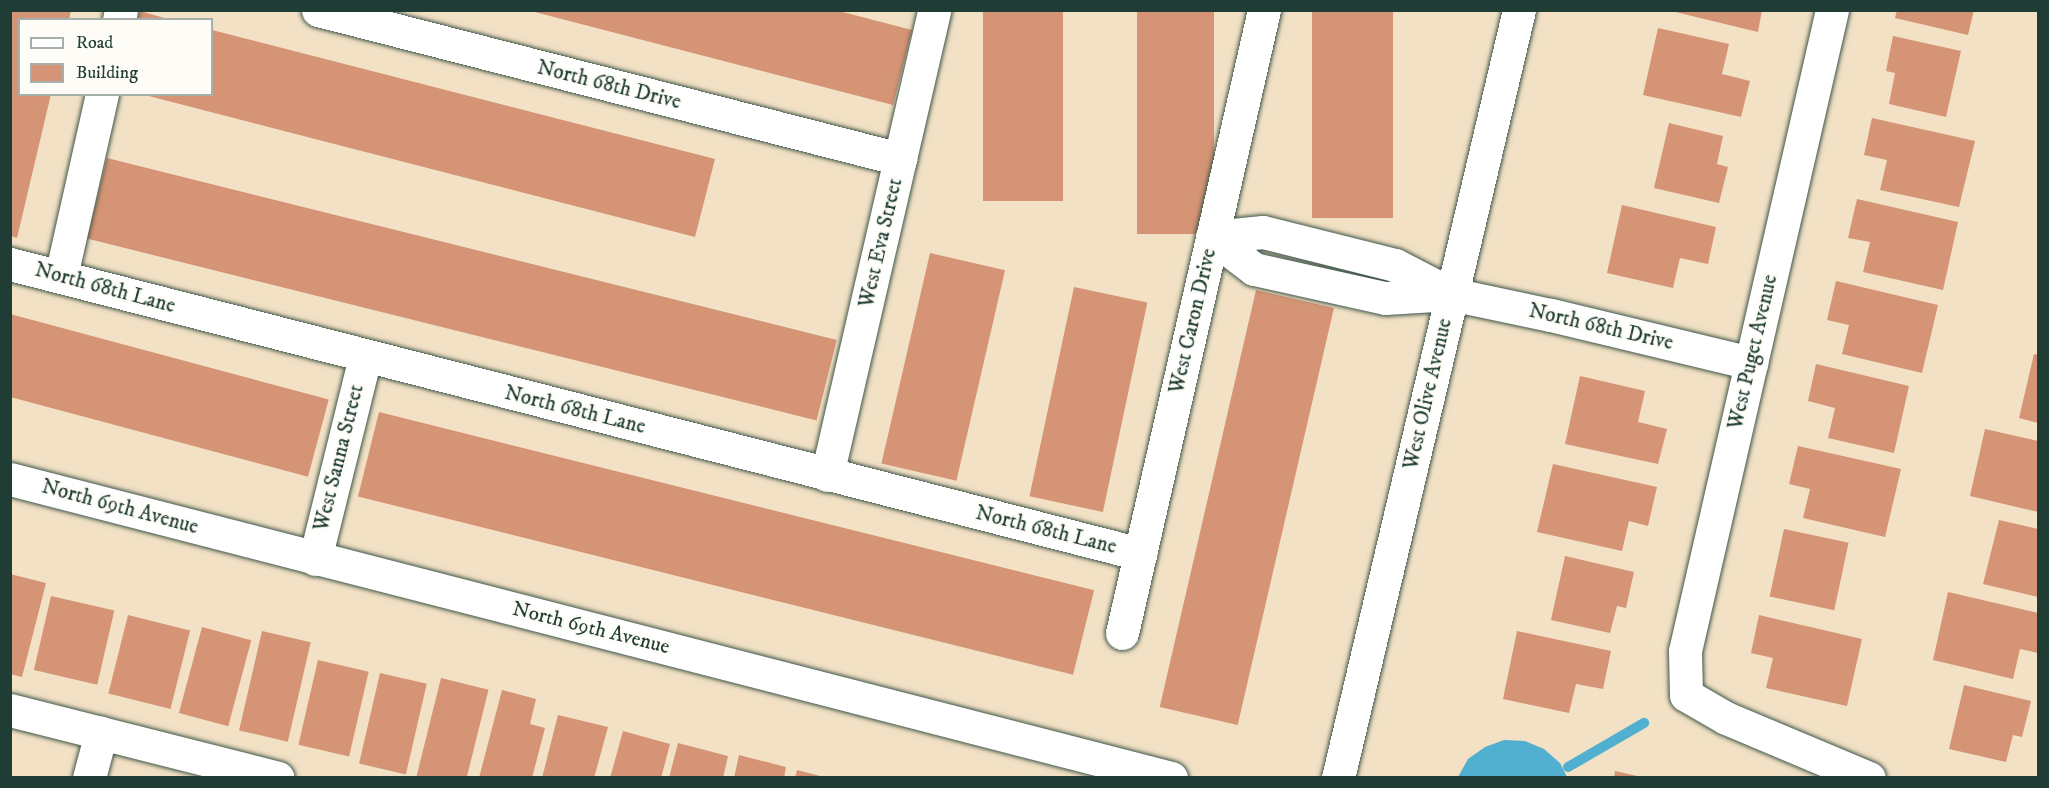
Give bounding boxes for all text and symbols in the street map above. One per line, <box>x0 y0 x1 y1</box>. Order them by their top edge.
legend <box>18 18 213 96</box>
text: Road <box>76 32 113 54</box>
street label: North 68th Drive <box>534 55 684 115</box>
text: Building <box>76 62 138 84</box>
street label: West Eva Street <box>854 176 908 310</box>
street label: West Caron Drive <box>1164 246 1222 396</box>
street label: North 68th Lane <box>32 257 178 319</box>
street label: West Puget Avenue <box>1723 272 1783 432</box>
street label: North 68th Drive <box>1526 298 1676 356</box>
street label: West Olive Avenue <box>1398 316 1458 472</box>
street label: North 68th Lane <box>502 380 648 440</box>
street label: West Sanna Street <box>309 382 369 534</box>
street label: North 69th Avenue <box>39 474 201 540</box>
street label: North 68th Lane <box>973 500 1119 560</box>
street label: North 69th Avenue <box>510 596 672 660</box>

